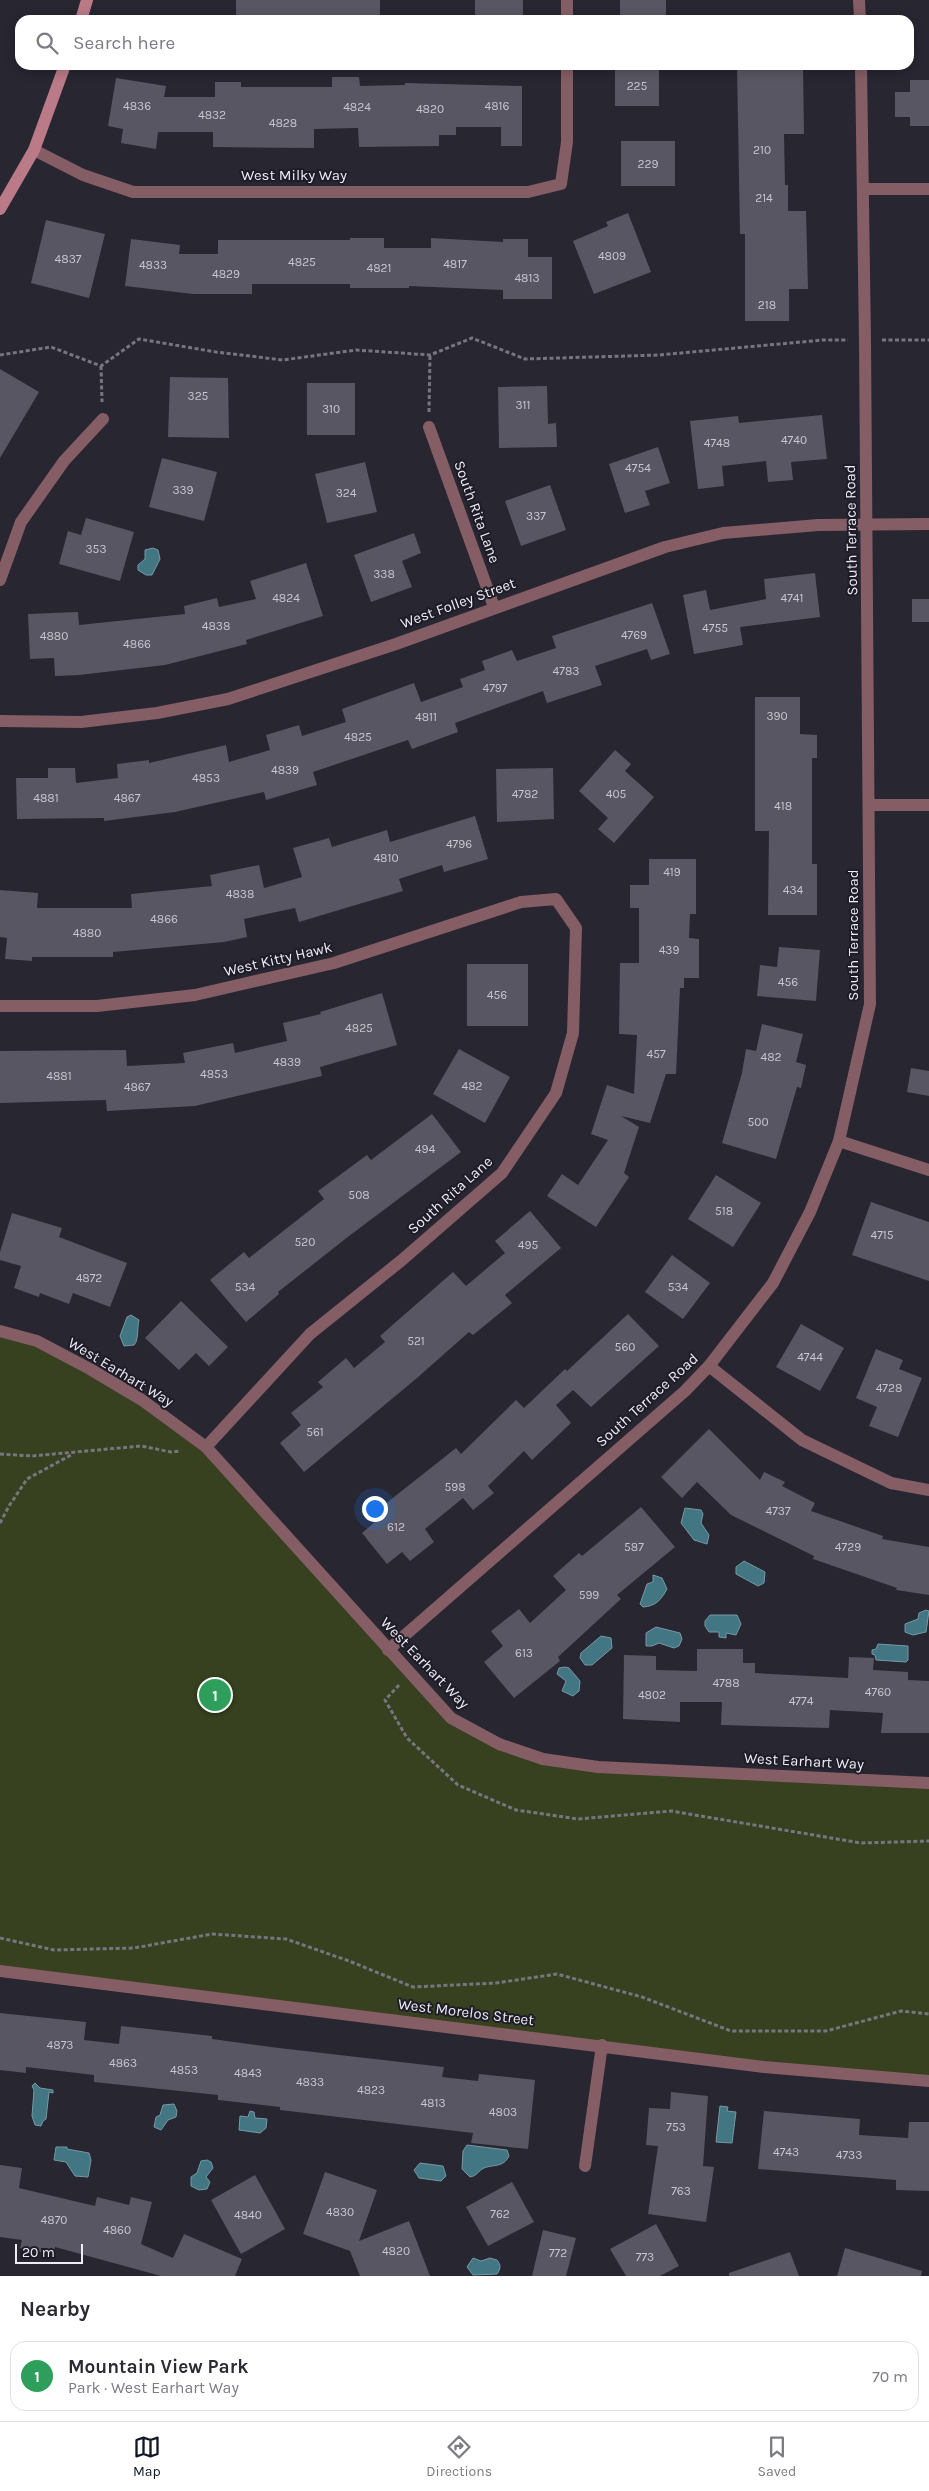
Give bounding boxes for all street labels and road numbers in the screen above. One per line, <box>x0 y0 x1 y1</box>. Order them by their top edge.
street label: West Milky Way <box>241 166 347 184</box>
street label: South Rita Lane <box>450 458 504 566</box>
street label: South Terrace Road <box>841 464 861 596</box>
street label: West Folley Street <box>398 574 518 632</box>
street label: South Terrace Road <box>844 869 862 1001</box>
street label: West Kitty Hawk <box>222 938 334 980</box>
street label: South Rita Lane <box>404 1152 496 1238</box>
street label: West Earhart Way <box>65 1333 177 1411</box>
street label: South Terrace Road <box>592 1349 702 1451</box>
street label: West Earhart Way <box>377 1614 473 1712</box>
street label: West Earhart Way <box>744 1749 864 1773</box>
street label: West Morelos Street <box>397 1995 535 2029</box>

